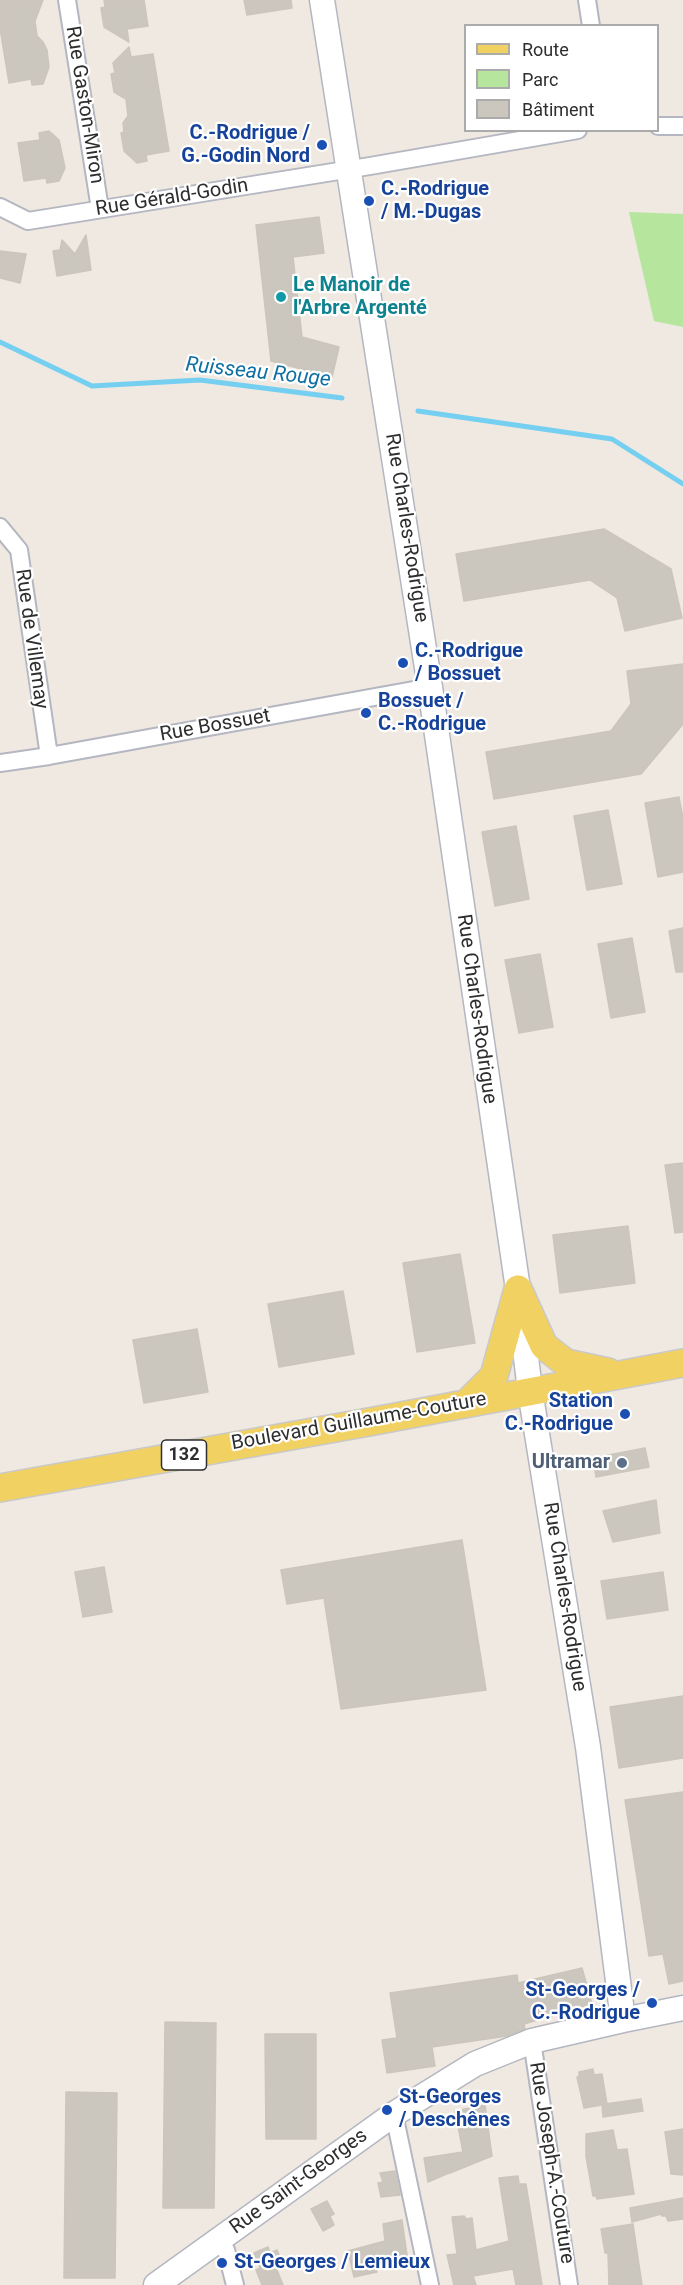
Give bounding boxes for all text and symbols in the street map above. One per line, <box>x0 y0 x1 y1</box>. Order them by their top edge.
street label: Rue Gaston-Miron <box>60 24 108 186</box>
legend <box>464 24 659 132</box>
text: Route <box>522 39 569 60</box>
text: Parc <box>522 69 558 90</box>
text: Bâtiment <box>522 99 594 120</box>
place label: C.-Rodrigue / G.-Godin Nord <box>181 122 310 169</box>
marker: C.-Rodrigue / G.-Godin Nord <box>315 138 329 152</box>
street label: Rue Gérald-Godin <box>94 174 250 222</box>
place label: C.-Rodrigue / M.-Dugas <box>381 178 489 225</box>
marker: C.-Rodrigue / M.-Dugas <box>362 194 376 208</box>
place label: Le Manoir de l'Arbre Argenté <box>293 274 427 321</box>
marker: Le Manoir de l'Arbre Argenté <box>274 290 288 304</box>
water label: Ruisseau Rouge <box>184 353 332 393</box>
street label: Rue Charles-Rodrigue <box>379 432 433 624</box>
street label: Rue de Villemay <box>9 567 53 711</box>
place label: C.-Rodrigue / Bossuet <box>415 640 523 687</box>
marker: C.-Rodrigue / Bossuet <box>396 656 410 670</box>
place label: Bossuet / C.-Rodrigue <box>378 690 486 737</box>
street label: Rue Bossuet <box>158 704 272 748</box>
marker: Bossuet / C.-Rodrigue <box>359 706 373 720</box>
street label: Rue Charles-Rodrigue <box>451 913 501 1105</box>
street label: Boulevard Guillaume-Couture <box>230 1388 488 1456</box>
place label: Station C.-Rodrigue <box>505 1390 613 1437</box>
marker: Station C.-Rodrigue <box>618 1407 632 1421</box>
road number: 132 <box>162 1440 207 1470</box>
place label: Ultramar <box>532 1451 610 1475</box>
marker: Ultramar <box>615 1456 629 1470</box>
street label: Rue Charles-Rodrigue <box>537 1501 591 1693</box>
place label: St-Georges / C.-Rodrigue <box>525 1979 640 2026</box>
marker: St-Georges / C.-Rodrigue <box>645 1996 659 2010</box>
street label: Rue Joseph-A.-Couture <box>523 2060 579 2266</box>
place label: St-Georges / Deschênes <box>399 2086 510 2133</box>
marker: St-Georges / Deschênes <box>380 2103 394 2117</box>
street label: Rue Saint-Georges <box>226 2124 372 2240</box>
place label: St-Georges / Lemieux <box>234 2251 430 2275</box>
marker: St-Georges / Lemieux <box>215 2256 229 2270</box>

